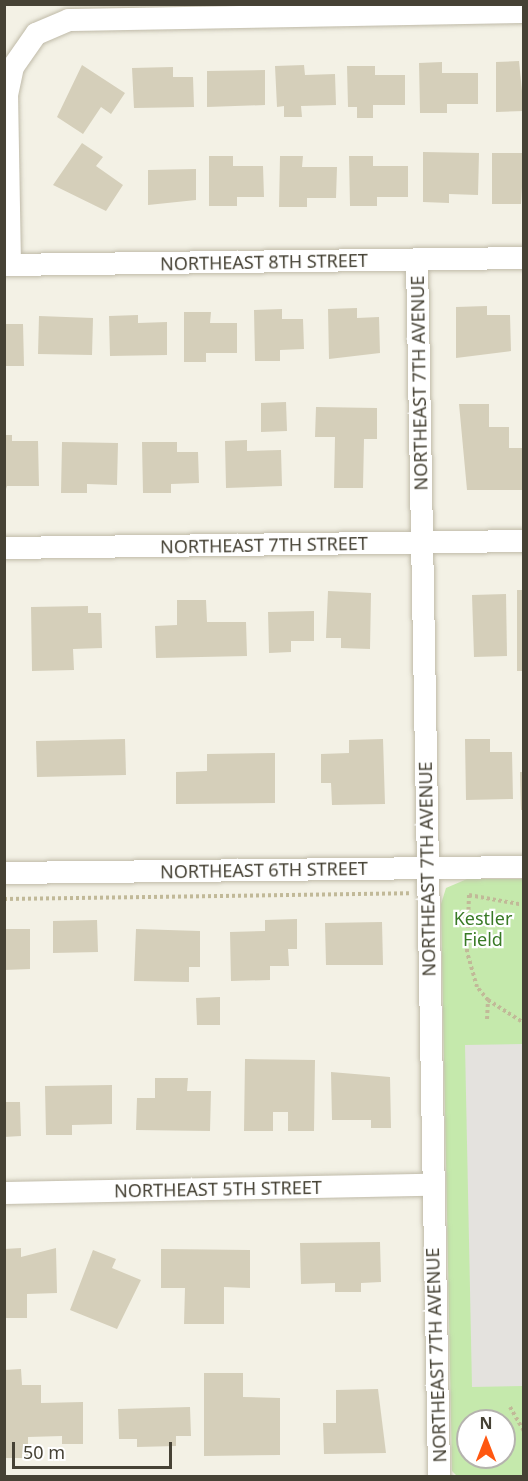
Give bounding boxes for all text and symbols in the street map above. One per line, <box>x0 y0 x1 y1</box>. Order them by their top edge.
street label: NORTHEAST 8TH STREET <box>160 249 368 275</box>
street label: NORTHEAST 7TH AVENUE <box>406 275 432 491</box>
street label: NORTHEAST 7TH STREET <box>160 532 368 558</box>
street label: NORTHEAST 7TH AVENUE <box>414 761 440 977</box>
street label: NORTHEAST 6TH STREET <box>160 857 368 883</box>
park label: Kestler Field <box>454 908 512 950</box>
street label: NORTHEAST 5TH STREET <box>114 1176 322 1202</box>
street label: NORTHEAST 7TH AVENUE <box>421 1247 451 1463</box>
north arrow <box>456 1409 516 1469</box>
text: N <box>479 1412 493 1434</box>
scale bar <box>15 1430 176 1468</box>
text: 50 m <box>23 1440 65 1464</box>

